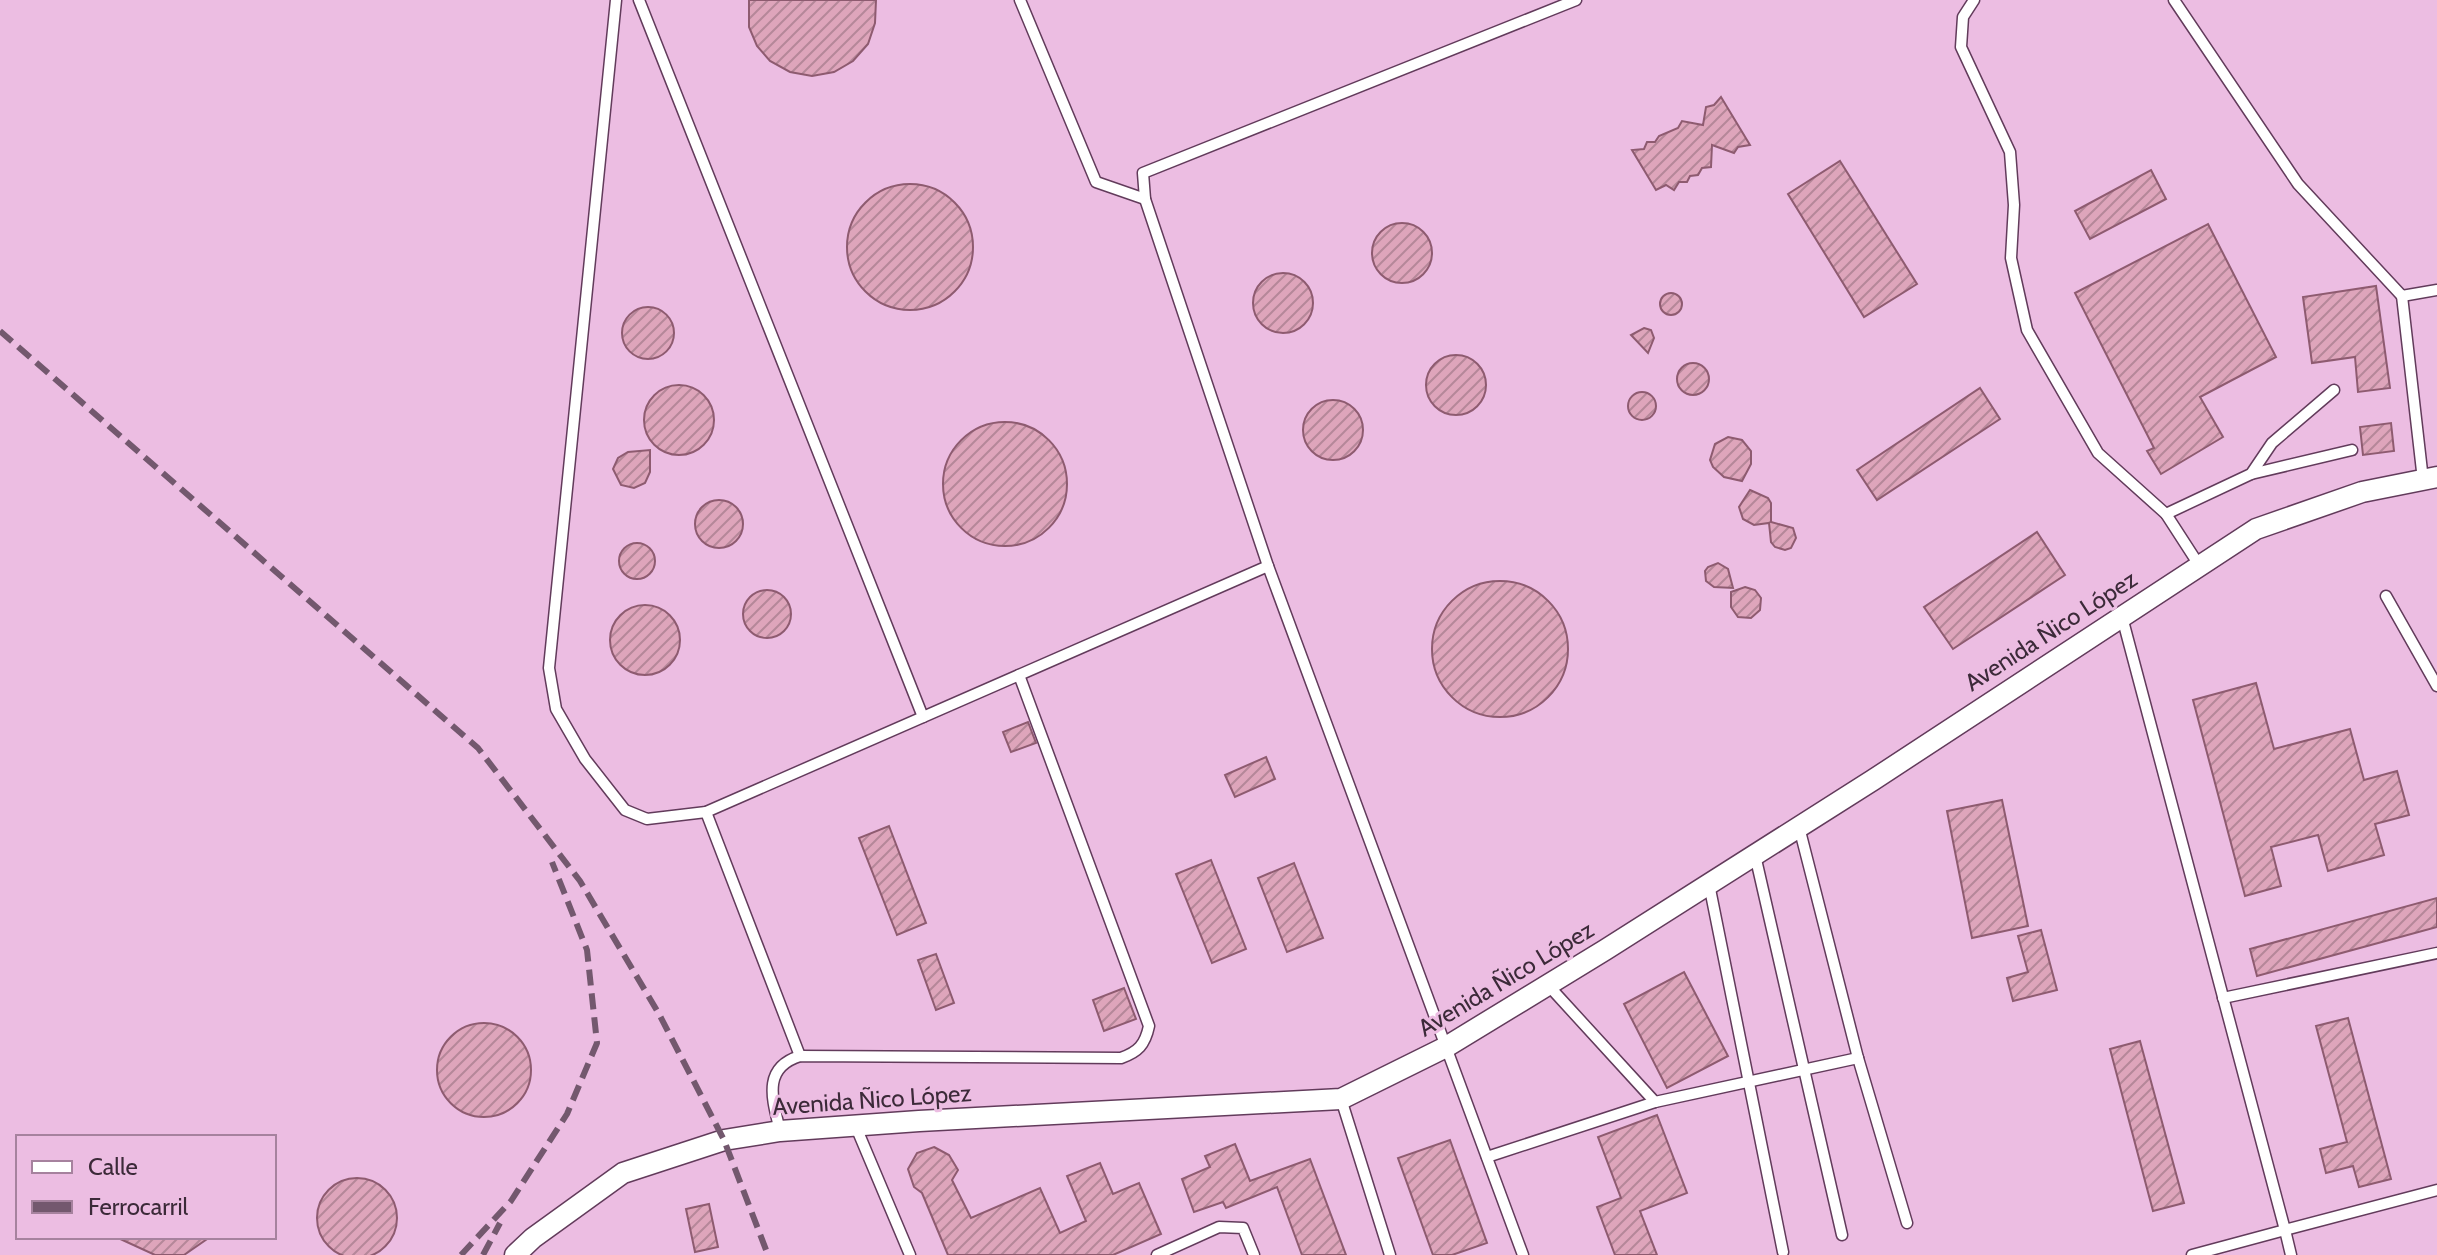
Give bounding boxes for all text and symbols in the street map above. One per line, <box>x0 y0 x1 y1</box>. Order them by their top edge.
street label: Avenida Ñico López <box>1959 564 2142 697</box>
street label: Avenida Ñico López <box>1413 915 1599 1042</box>
street label: Avenida Ñico López <box>771 1078 973 1121</box>
legend <box>16 1135 276 1239</box>
text: Calle <box>88 1152 138 1181</box>
text: Ferrocarril <box>88 1192 189 1221</box>

